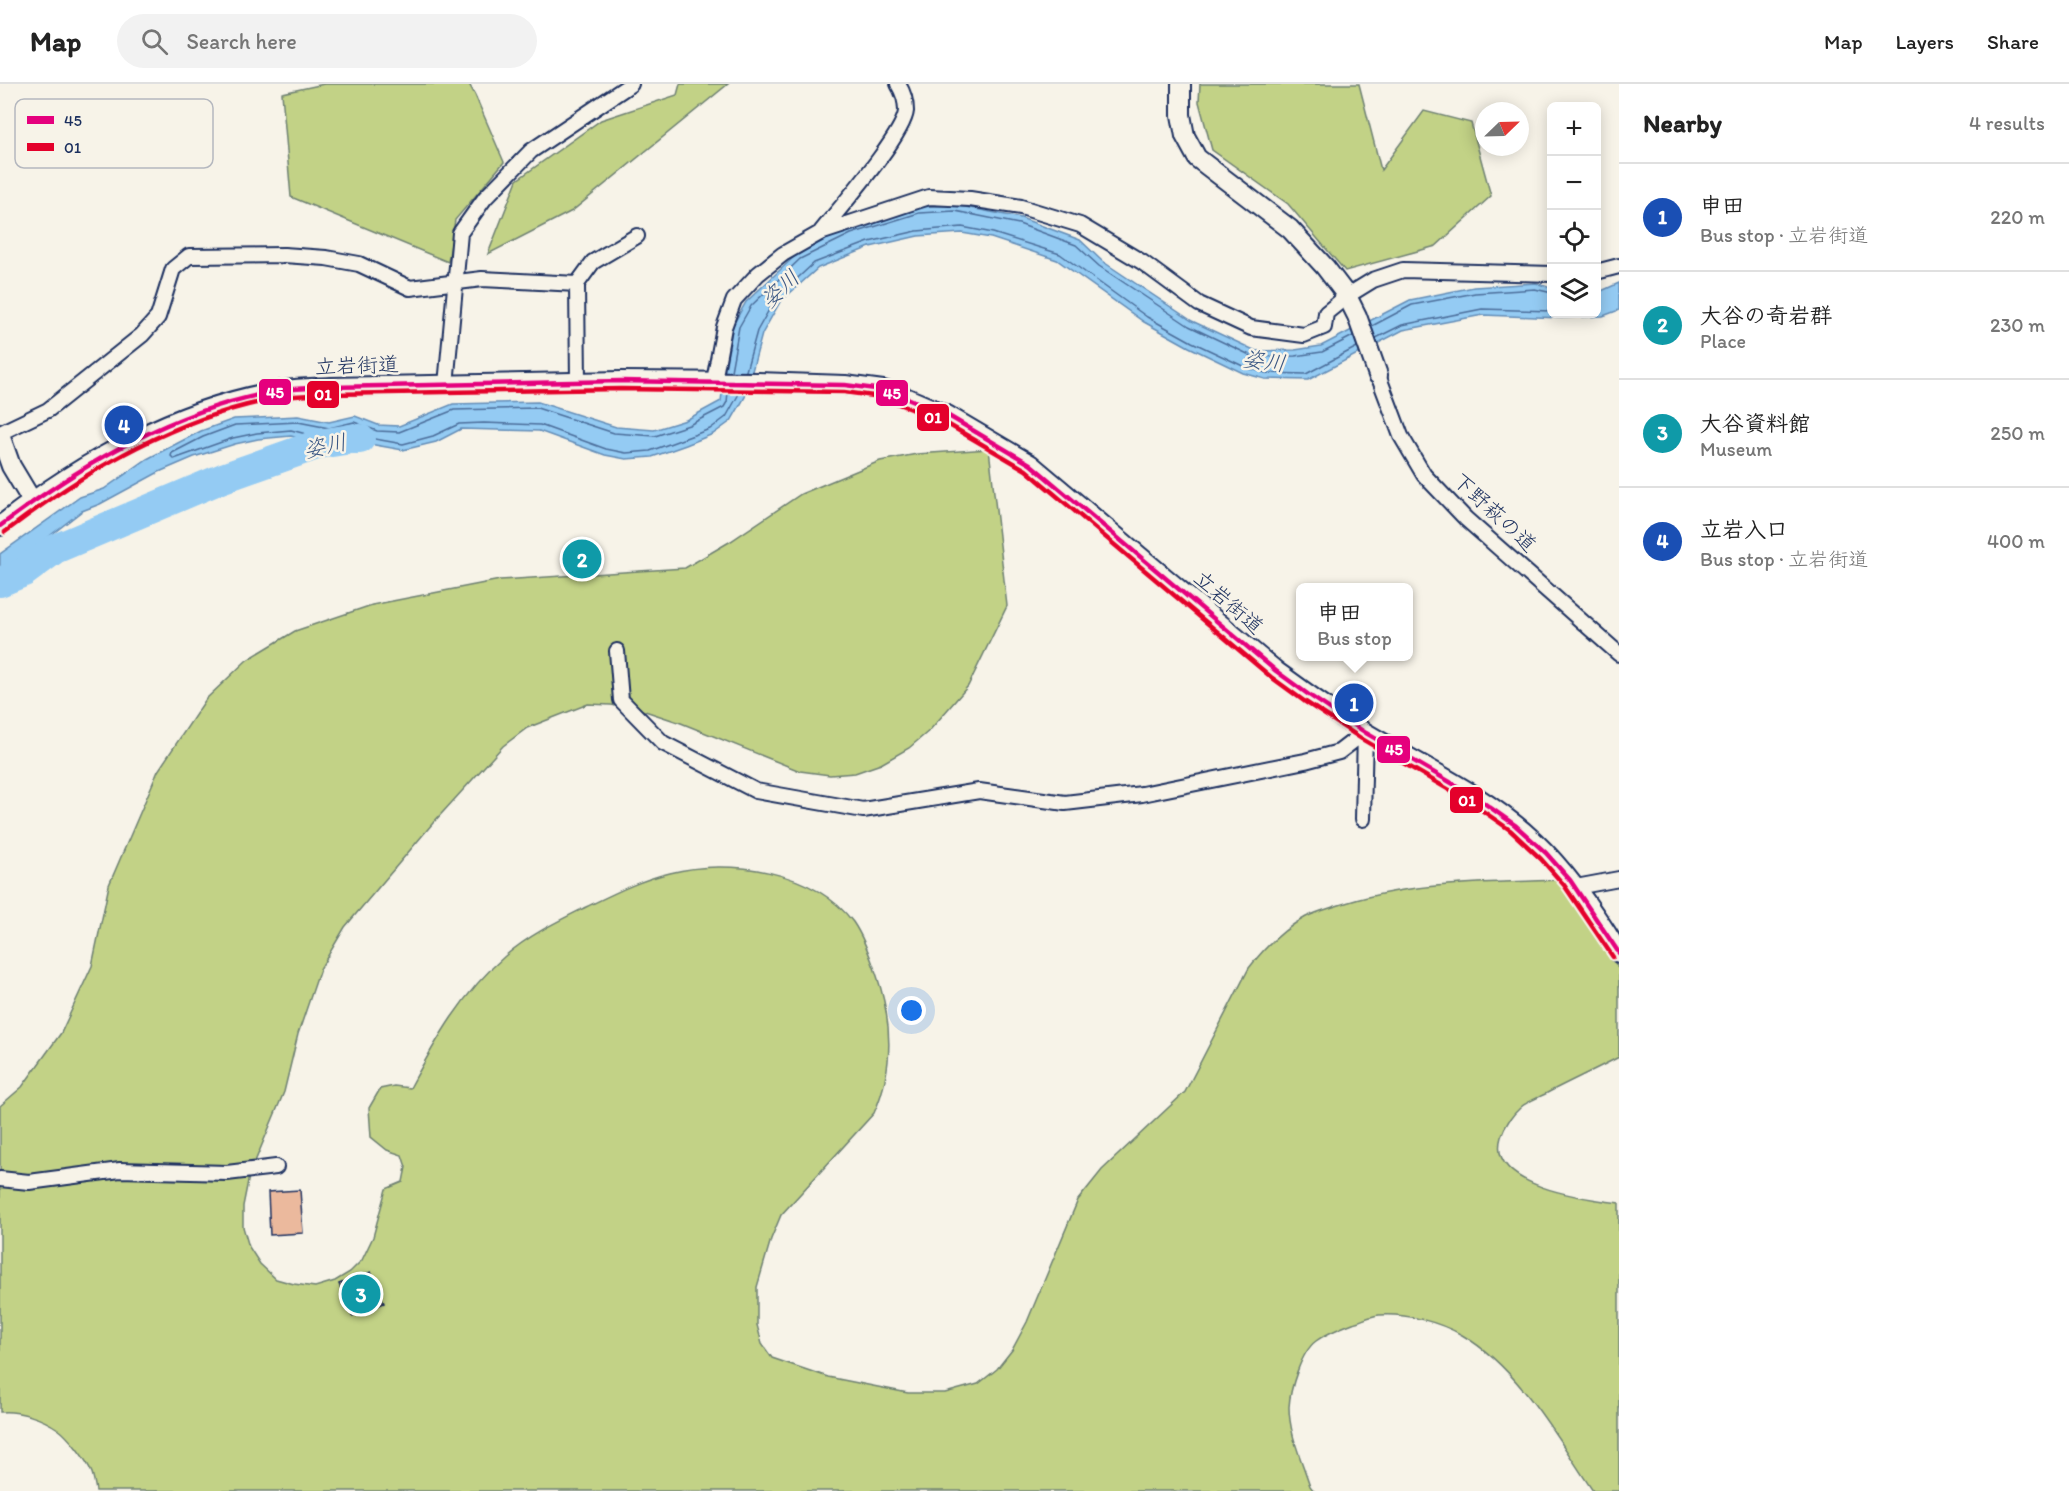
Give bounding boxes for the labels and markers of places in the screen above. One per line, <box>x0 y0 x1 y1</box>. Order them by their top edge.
pin: 4 <box>104 402 144 448</box>
pin: 2 <box>562 536 602 582</box>
pin: 1 <box>1334 680 1374 726</box>
pin: 3 <box>342 1272 380 1316</box>

